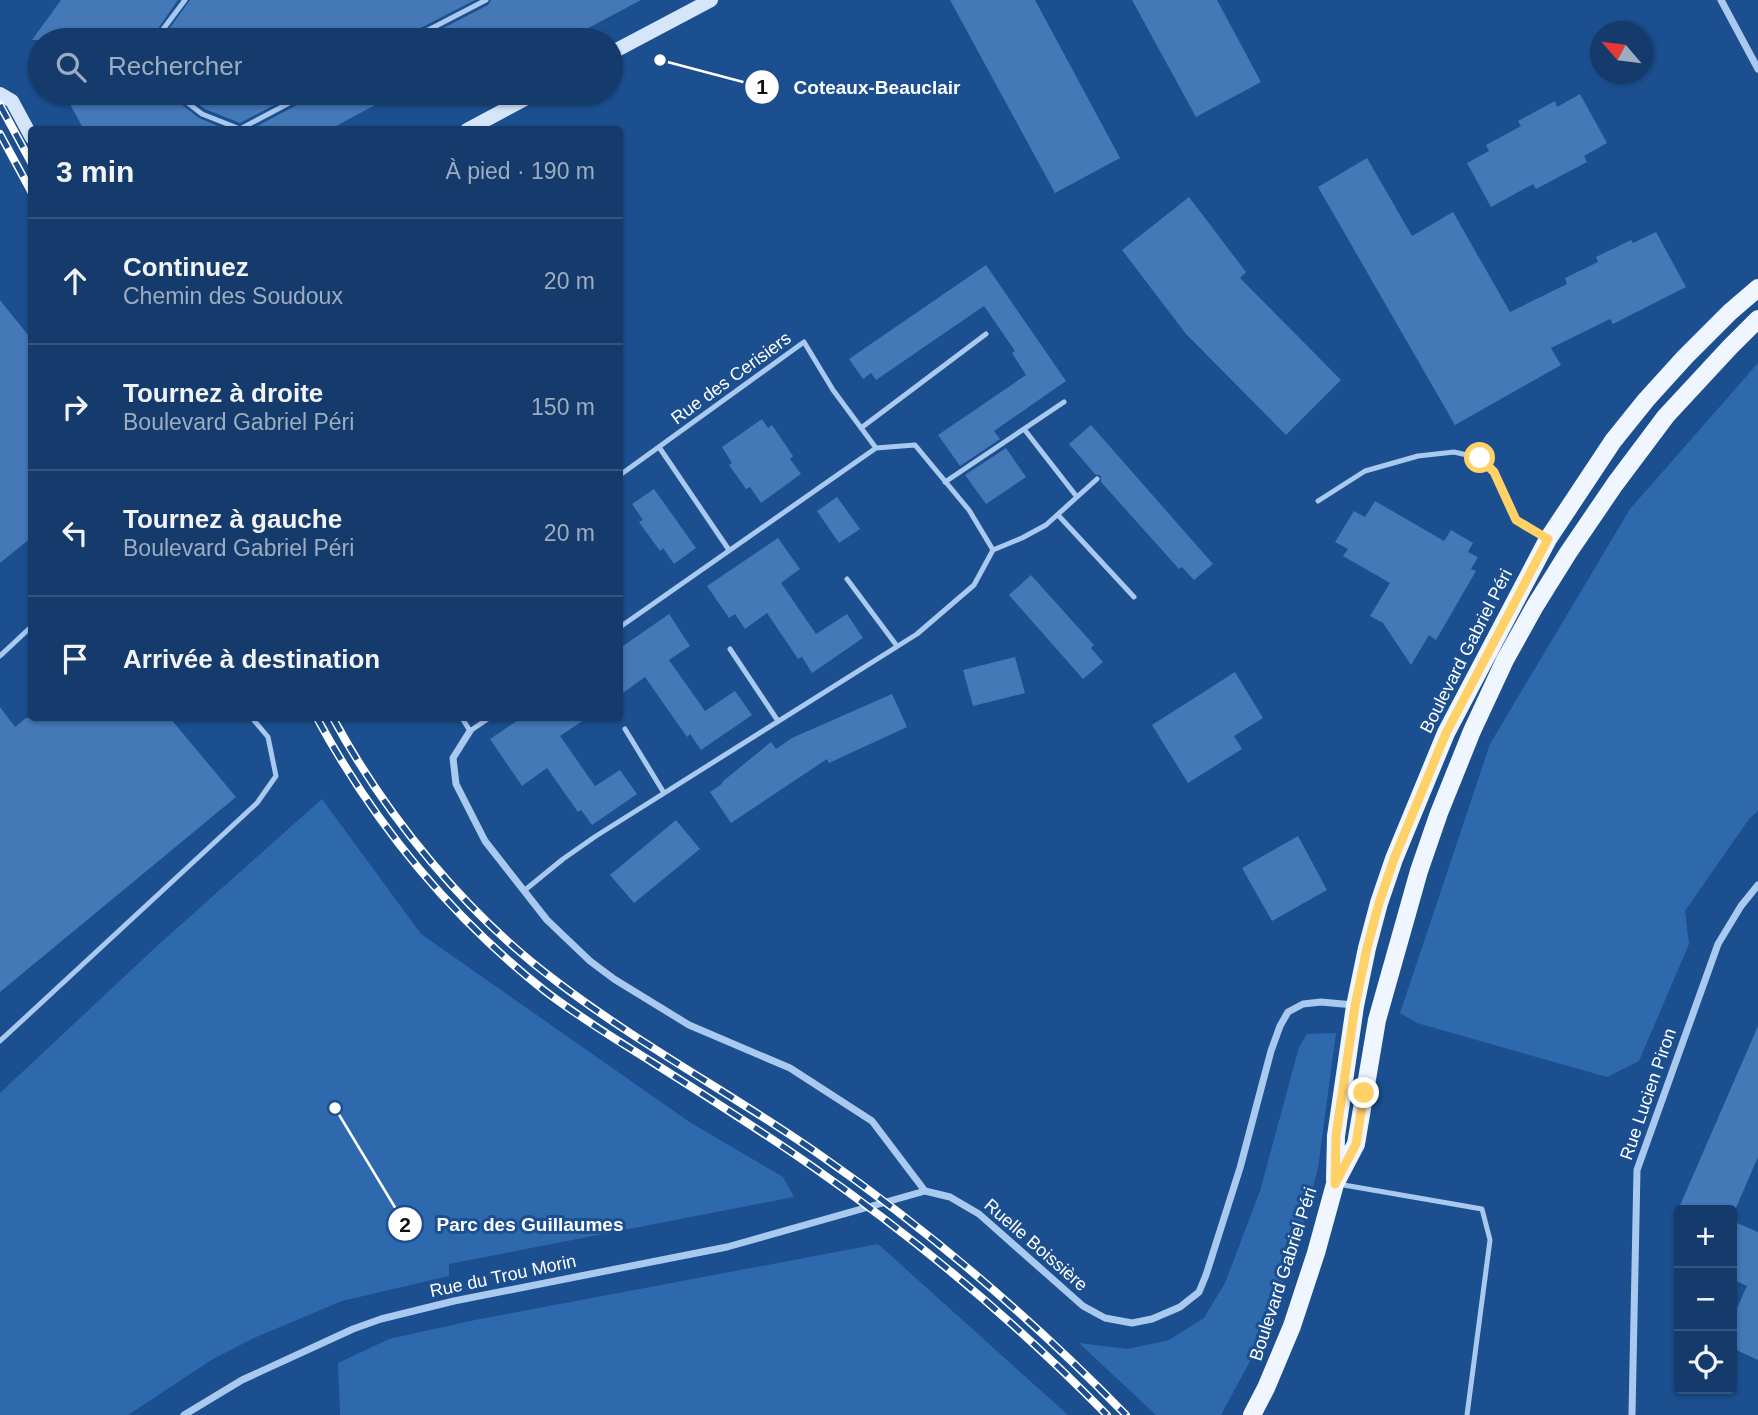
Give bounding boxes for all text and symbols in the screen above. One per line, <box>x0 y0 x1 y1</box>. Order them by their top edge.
north arrow <box>1590 21 1653 84</box>
search box <box>28 28 623 105</box>
icon: search <box>52 48 90 86</box>
text: Rechercher <box>108 51 242 81</box>
callout: Coteaux-Beauclair <box>745 67 974 107</box>
text: 1 <box>756 75 768 98</box>
text: Coteaux-Beauclair <box>794 77 961 98</box>
text: 3 min <box>56 155 134 188</box>
text: À pied · 190 m <box>445 158 595 184</box>
text: Continuez <box>123 252 249 282</box>
icon: ahead <box>56 262 94 300</box>
text: 20 m <box>544 268 595 294</box>
text: Chemin des Soudoux <box>123 283 343 309</box>
street label: Rue des Cerisiers <box>667 328 795 428</box>
text: Tournez à droite <box>123 378 323 408</box>
icon: right <box>56 388 94 426</box>
text: 150 m <box>531 394 595 420</box>
text: Boulevard Gabriel Péri <box>123 409 354 435</box>
route start <box>1464 442 1495 473</box>
text: Tournez à gauche <box>123 504 342 534</box>
icon: left <box>56 514 94 552</box>
text: 20 m <box>544 520 595 546</box>
text: Boulevard Gabriel Péri <box>123 535 354 561</box>
street label: Boulevard Gabriel Péri <box>1416 566 1516 736</box>
icon: arrive <box>56 640 94 678</box>
text: Arrivée à destination <box>123 644 380 674</box>
street label: Rue Lucien Piron <box>1616 1025 1680 1163</box>
route end <box>1348 1077 1379 1108</box>
street label: Boulevard Gabriel Péri <box>1246 1185 1320 1363</box>
street label: Ruelle Boissière <box>980 1195 1092 1295</box>
callout: Parc des Guillaumes <box>388 1204 638 1244</box>
map controls <box>1674 1205 1737 1394</box>
button: + <box>1674 1205 1737 1268</box>
text: 2 <box>399 1213 411 1236</box>
text: Parc des Guillaumes <box>437 1214 623 1235</box>
street label: Rue du Trou Morin <box>428 1251 578 1301</box>
button: − <box>1674 1268 1737 1331</box>
button: locate <box>1674 1331 1737 1394</box>

